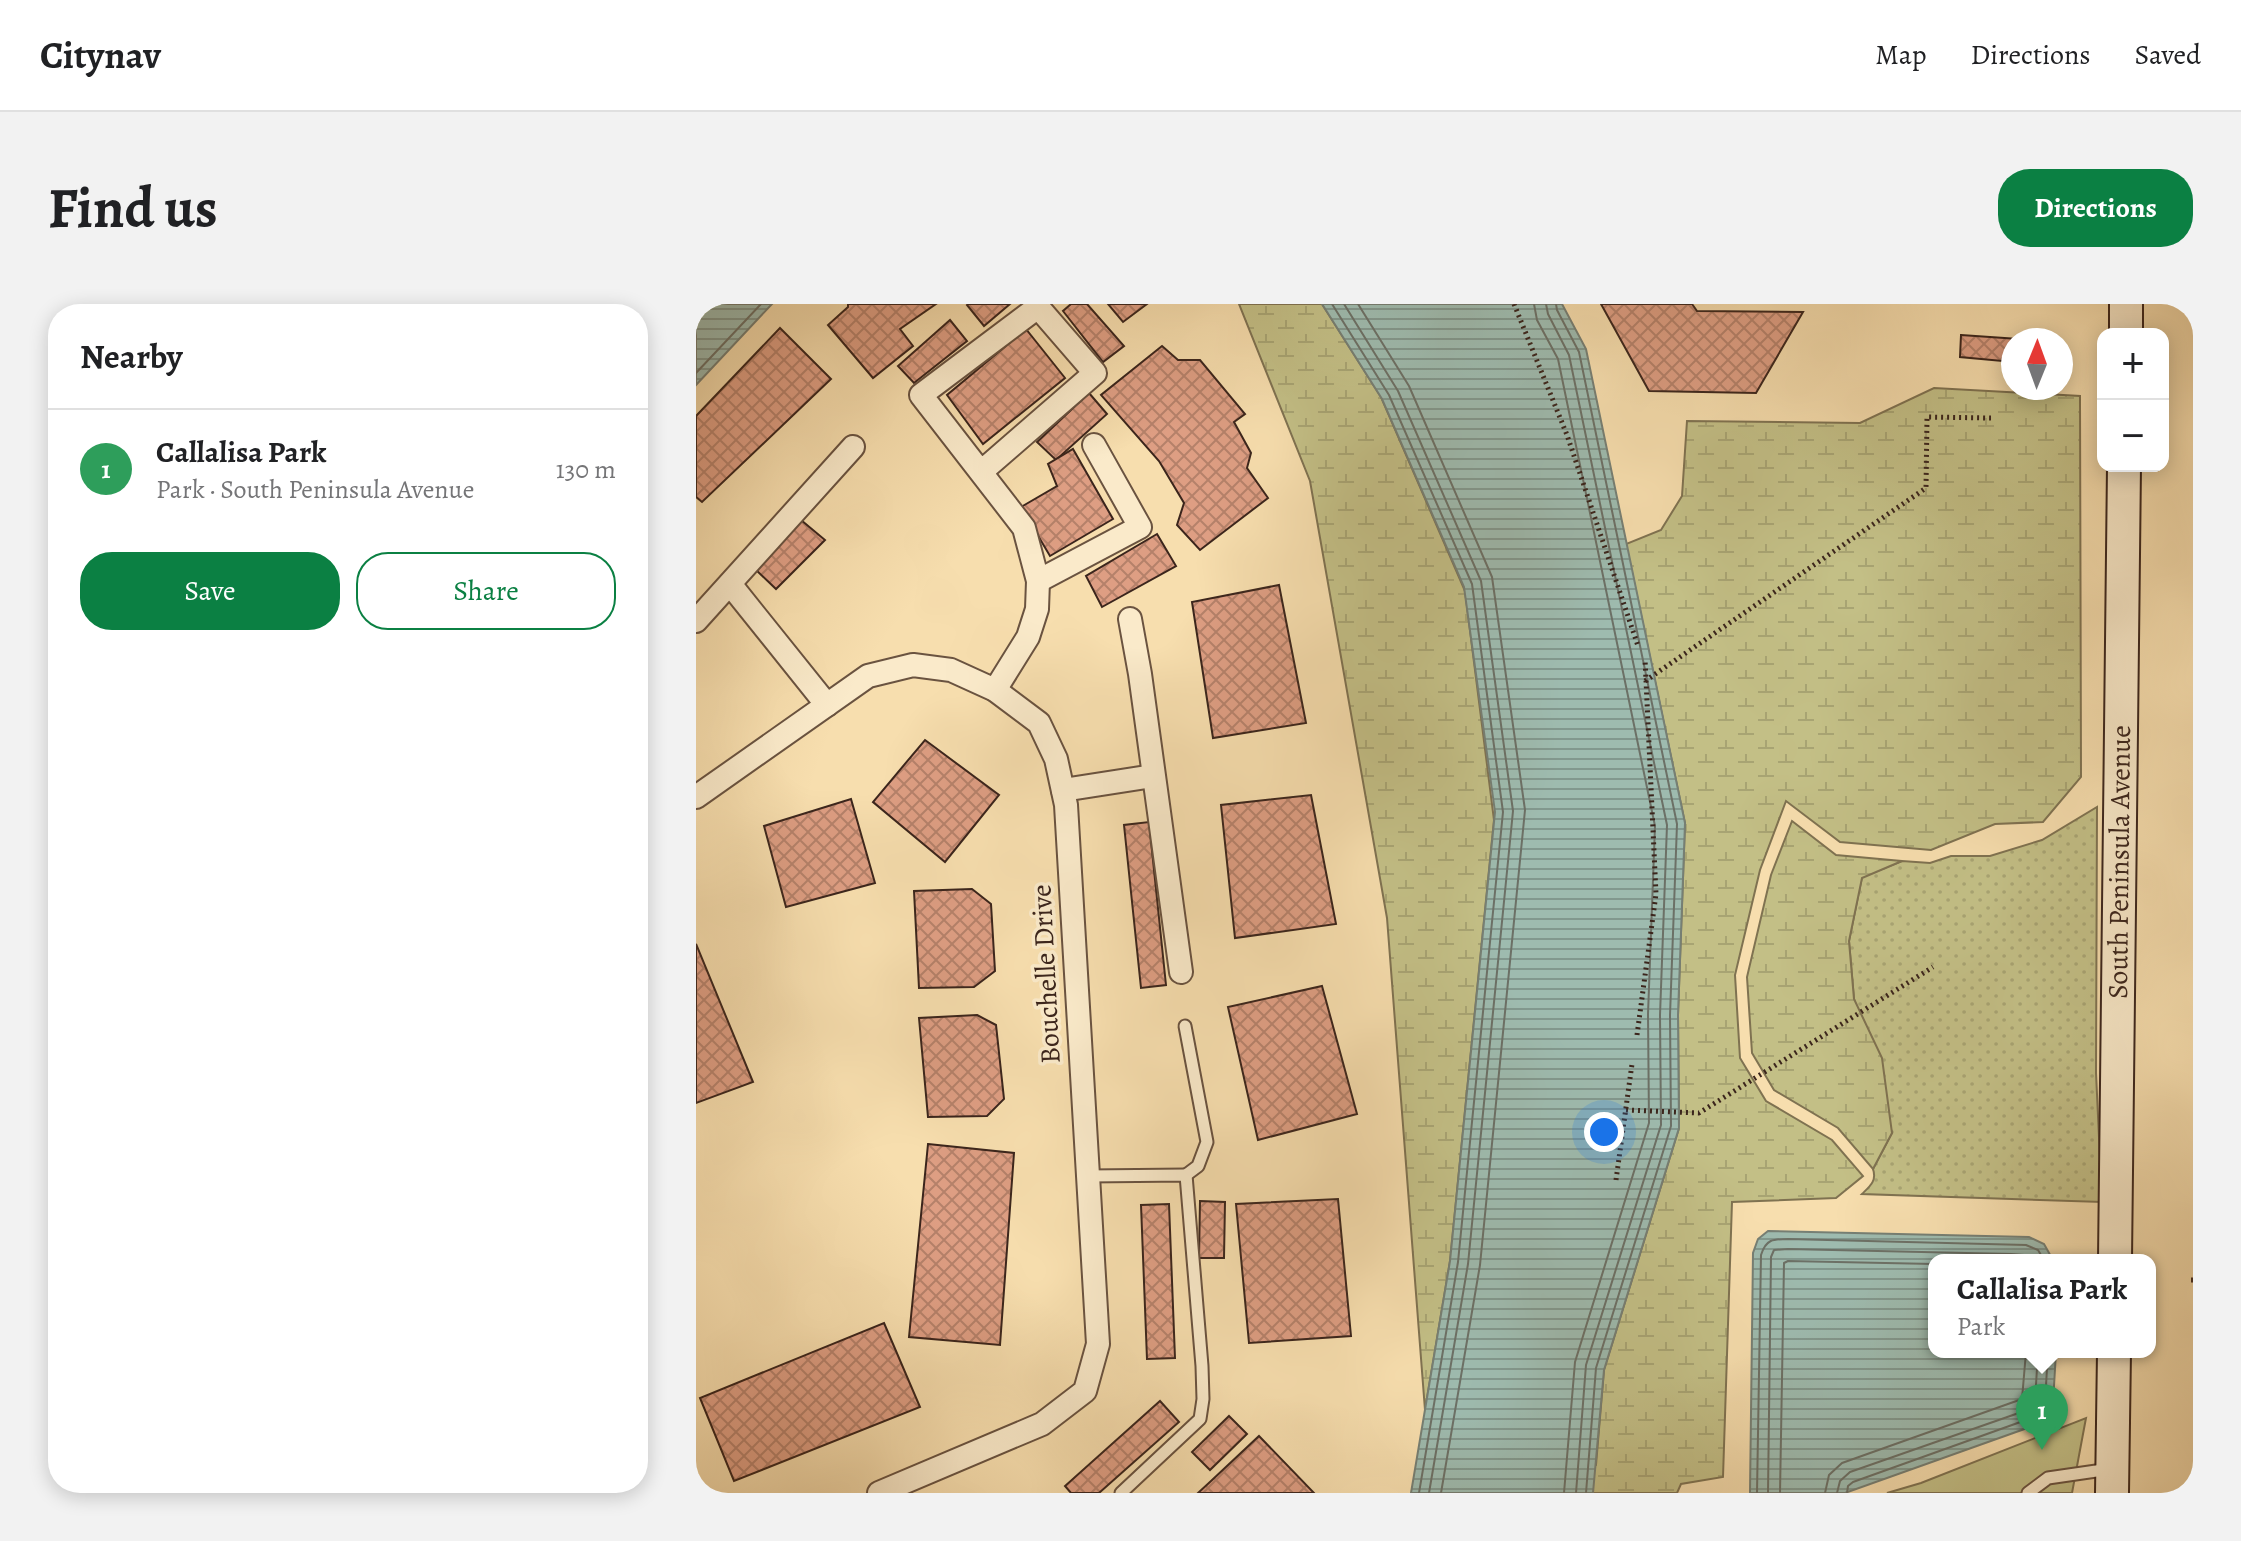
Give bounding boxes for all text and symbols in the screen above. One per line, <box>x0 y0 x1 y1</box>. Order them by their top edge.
text: Citynav <box>40 29 161 81</box>
text: Map <box>1875 36 1926 74</box>
text: Directions <box>1970 36 2091 74</box>
text: Saved <box>2135 36 2201 74</box>
button: Directions <box>1998 169 2193 247</box>
text: Find us <box>48 170 218 246</box>
north arrow <box>2001 328 2073 400</box>
map controls <box>2097 328 2169 472</box>
button: + <box>2097 328 2169 400</box>
text: Nearby <box>80 333 183 380</box>
button: − <box>2097 400 2169 472</box>
text: Callalisa Park <box>156 432 327 472</box>
text: 1 <box>101 452 111 487</box>
text: 130 m <box>556 452 616 487</box>
text: Park · South Peninsula Avenue <box>156 472 474 507</box>
button: Save <box>80 552 340 630</box>
button: Share <box>356 552 616 630</box>
street label: South Peninsula Avenue <box>2099 725 2140 999</box>
street label: Bouchelle Drive <box>1022 883 1070 1065</box>
your location <box>1584 1112 1624 1152</box>
popup <box>1928 1254 2156 1358</box>
text: Callalisa Park <box>1957 1269 2127 1309</box>
text: Park <box>1957 1309 2006 1344</box>
pin: 1 <box>2016 1384 2068 1450</box>

